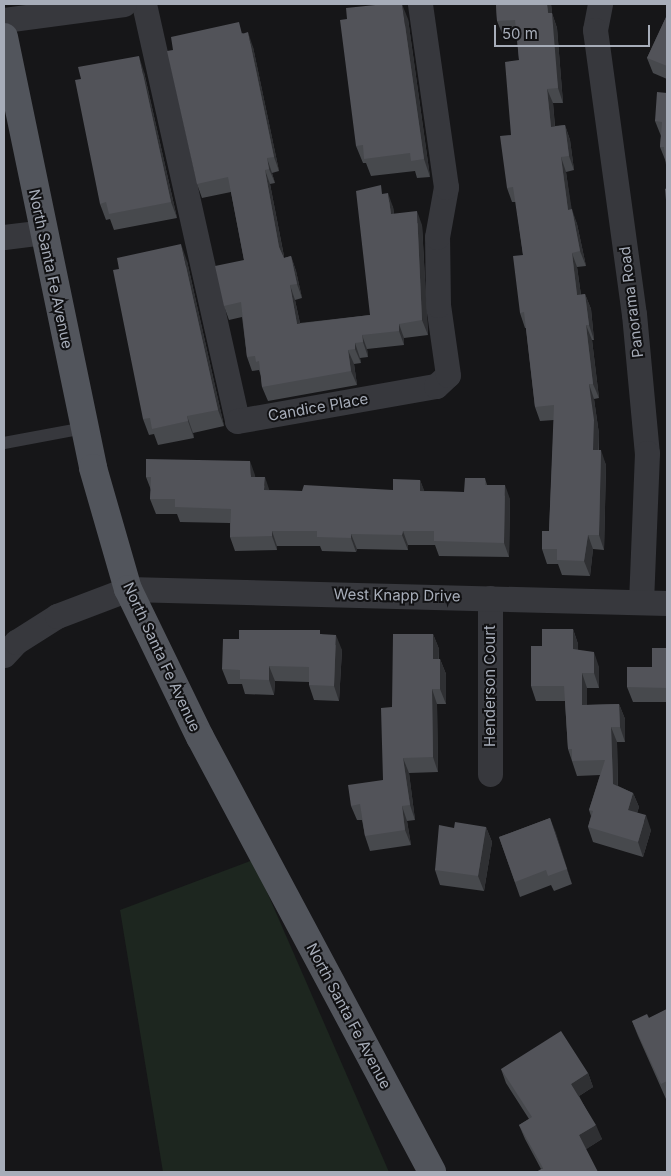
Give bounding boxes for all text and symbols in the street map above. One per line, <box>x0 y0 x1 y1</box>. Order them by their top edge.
scale bar <box>496 15 652 47</box>
text: 50 m <box>502 24 538 43</box>
street label: North Santa Fe Avenue <box>25 188 77 350</box>
street label: Panorama Road <box>615 245 647 359</box>
street label: Candice Place <box>266 389 370 425</box>
street label: North Santa Fe Avenue <box>119 580 205 734</box>
street label: West Knapp Drive <box>333 585 461 605</box>
street label: Henderson Court <box>481 625 499 747</box>
street label: North Santa Fe Avenue <box>303 940 395 1092</box>

